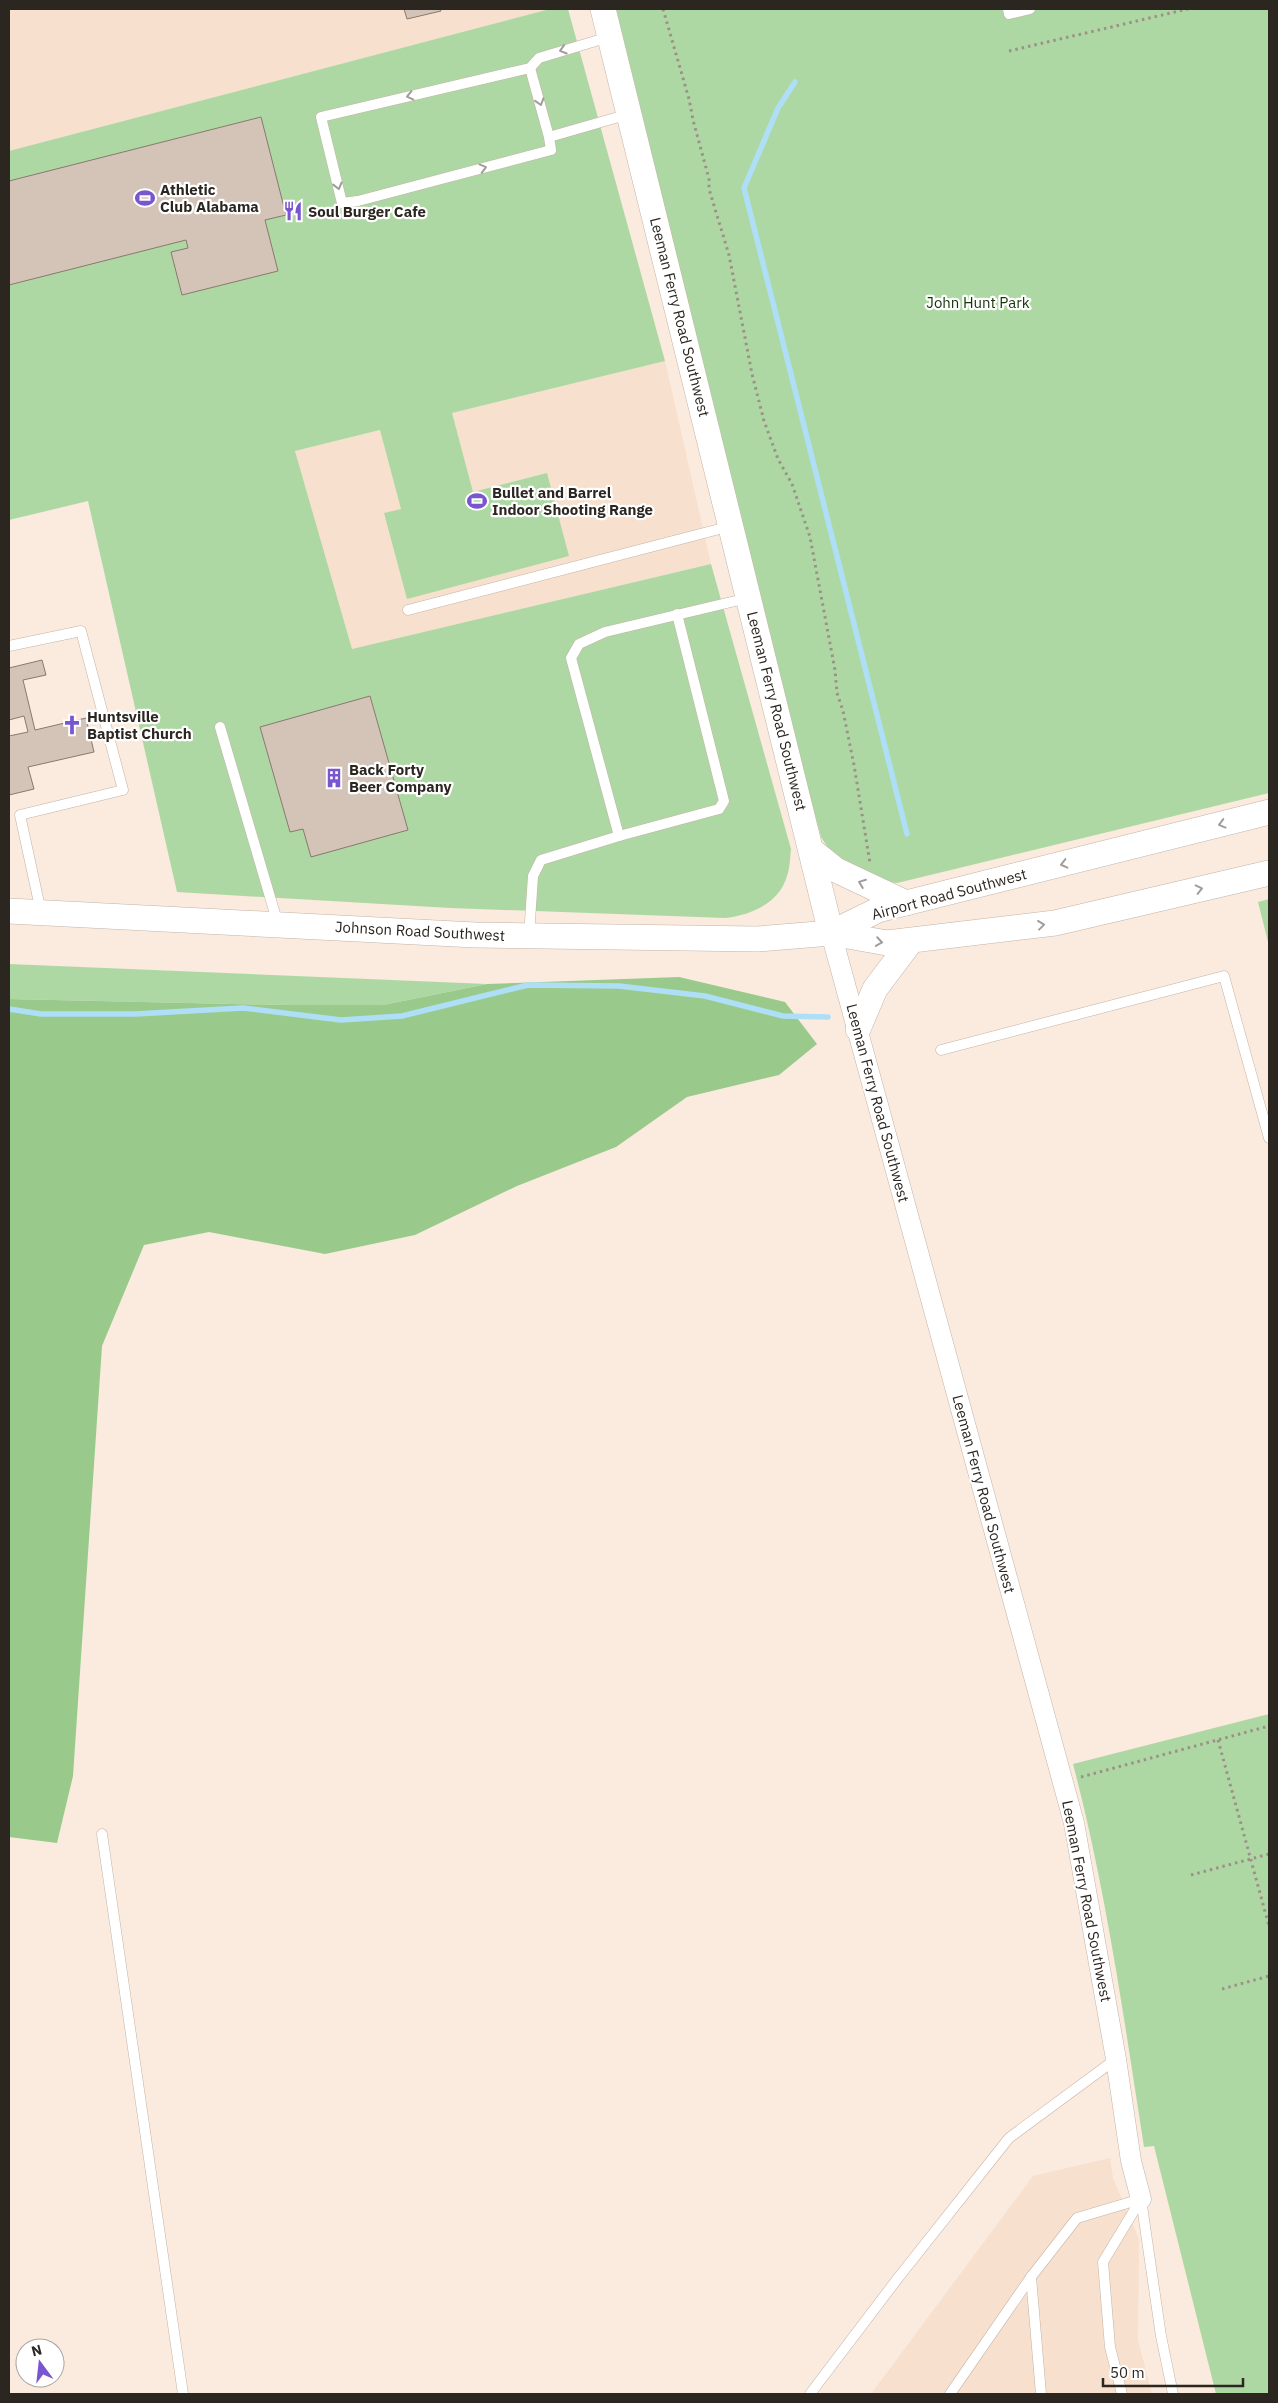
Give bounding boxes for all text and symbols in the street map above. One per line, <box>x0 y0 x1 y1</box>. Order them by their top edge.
one-way arrow <box>560 45 568 55</box>
one-way arrow <box>406 90 415 101</box>
one-way arrow <box>534 98 544 106</box>
one-way arrow <box>479 164 487 174</box>
place label: Athletic Club Alabama <box>160 180 259 216</box>
one-way arrow <box>332 182 343 191</box>
sports icon: Athletic Club Alabama <box>134 187 156 209</box>
restaurant icon: Soul Burger Cafe <box>282 200 304 222</box>
place label: Soul Burger Cafe <box>308 202 426 221</box>
street label: Leeman Ferry Road Southwest <box>646 215 714 419</box>
park label: John Hunt Park <box>926 293 1030 312</box>
place label: Bullet and Barrel Indoor Shooting Range <box>492 483 653 519</box>
sports icon: Bullet and Barrel Indoor Shooting Range <box>466 490 488 512</box>
street label: Leeman Ferry Road Southwest <box>743 609 811 813</box>
place label: Huntsville Baptist Church <box>87 707 192 743</box>
church icon: Huntsville Baptist Church <box>61 714 83 736</box>
place label: Back Forty Beer Company <box>349 760 452 796</box>
building icon: Back Forty Beer Company <box>323 767 345 789</box>
one-way arrow <box>1217 818 1226 829</box>
one-way arrow <box>1060 858 1069 869</box>
street label: Airport Road Southwest <box>869 864 1029 924</box>
one-way arrow <box>858 879 867 889</box>
one-way arrow <box>1195 884 1204 895</box>
street label: Johnson Road Southwest <box>334 917 506 945</box>
one-way arrow <box>1037 920 1045 931</box>
one-way arrow <box>875 936 884 946</box>
street label: Leeman Ferry Road Southwest <box>842 1002 914 1204</box>
street label: Leeman Ferry Road Southwest <box>948 1393 1020 1595</box>
street label: Leeman Ferry Road Southwest <box>1058 1799 1116 2003</box>
north arrow <box>15 2338 65 2388</box>
text: N <box>29 2340 44 2360</box>
scale bar <box>1103 2356 1243 2388</box>
text: 50 m <box>1110 2363 1145 2382</box>

